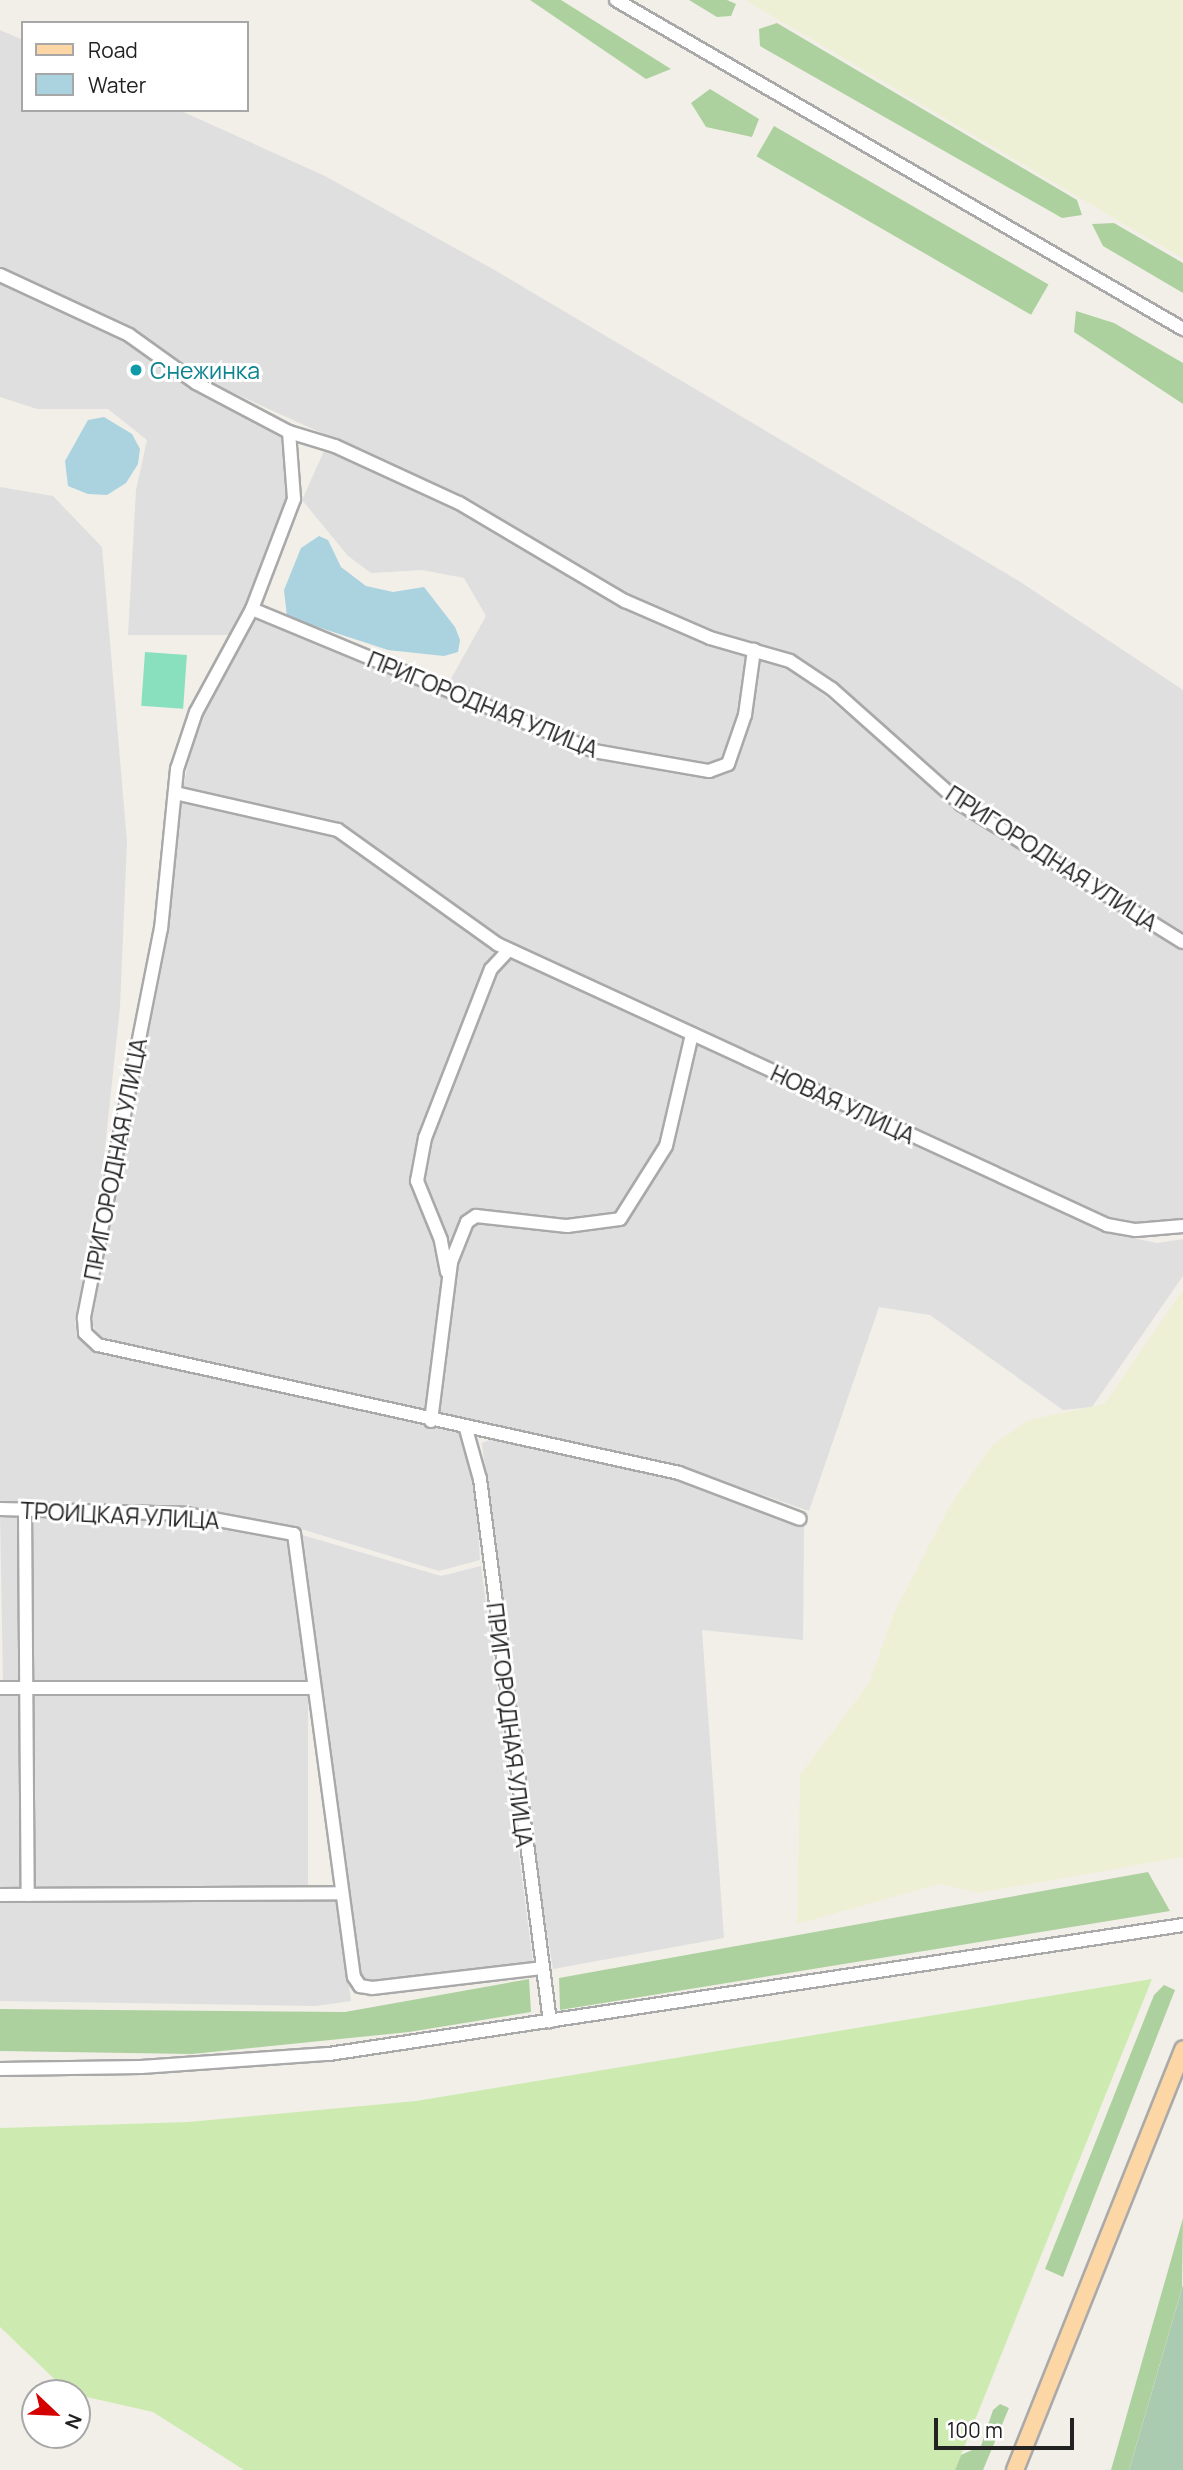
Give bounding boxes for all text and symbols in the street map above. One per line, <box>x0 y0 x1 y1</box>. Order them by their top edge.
legend <box>21 21 248 112</box>
text: Road <box>88 36 138 64</box>
text: Water <box>88 71 146 99</box>
place label: Снежинка <box>150 356 260 384</box>
marker: Снежинка <box>128 362 144 378</box>
street label: ПРИГОРОДНАЯ УЛИЦА <box>364 645 602 763</box>
street label: ПРИГОРОДНАЯ УЛИЦА <box>941 779 1163 937</box>
street label: ПРИГОРОДНАЯ УЛИЦА <box>78 1035 152 1283</box>
street label: НОВАЯ УЛИЦА <box>767 1059 919 1149</box>
street label: ТРОИЦКАЯ УЛИЦА <box>20 1496 220 1534</box>
street label: ПРИГОРОДНАЯ УЛИЦА <box>481 1601 539 1849</box>
north arrow <box>21 2379 91 2449</box>
scale bar <box>938 2404 1078 2448</box>
text: N <box>59 2410 88 2433</box>
text: 100 m <box>947 2416 1003 2444</box>

